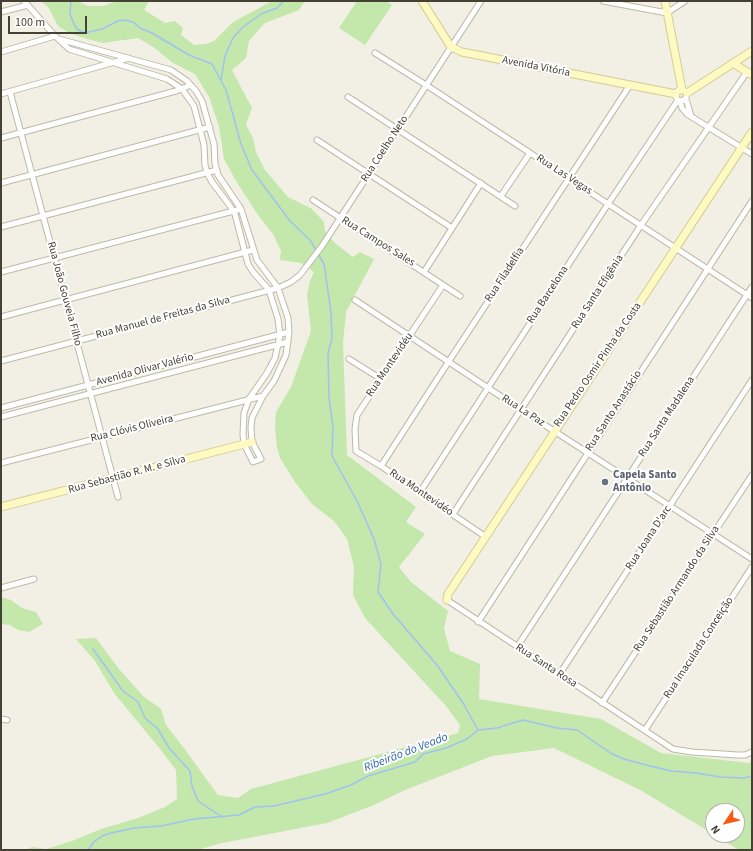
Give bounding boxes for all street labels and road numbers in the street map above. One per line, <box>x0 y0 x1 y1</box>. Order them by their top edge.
street label: Avenida Vitória <box>501 54 571 80</box>
street label: Rua Coelho Neto <box>359 113 411 185</box>
street label: Rua Las Vegas <box>534 152 594 198</box>
street label: Rua Campos Sales <box>339 214 417 270</box>
street label: Rua João Gouveia Filho <box>44 240 84 348</box>
street label: Rua Filadelfia <box>482 245 528 305</box>
street label: Rua Santa Efigênia <box>569 253 627 331</box>
street label: Rua Barcelona <box>524 264 572 326</box>
street label: Rua Manuel de Freitas da Silva <box>94 294 232 342</box>
street label: Rua Pedro Osmir Pinha da Costa <box>551 300 645 430</box>
street label: Rua Montevidéu <box>364 330 416 400</box>
street label: Avenida Olivar Valério <box>95 351 195 389</box>
street label: Rua Santo Anastácio <box>583 368 645 454</box>
street label: Rua Santa Madalena <box>636 374 698 460</box>
street label: Rua La Paz <box>499 392 547 430</box>
street label: Rua Clóvis Oliveira <box>89 412 175 446</box>
street label: Rua Sebastião R. M. e Silva <box>67 453 187 497</box>
street label: Rua Montevidéo <box>386 467 456 519</box>
street label: Rua Joana D'arc <box>623 503 675 573</box>
street label: Rua Sebastião Armando da Silva <box>631 523 723 655</box>
street label: Rua Imaculada Conceição <box>661 595 737 701</box>
street label: Rua Santa Rosa <box>513 641 579 691</box>

